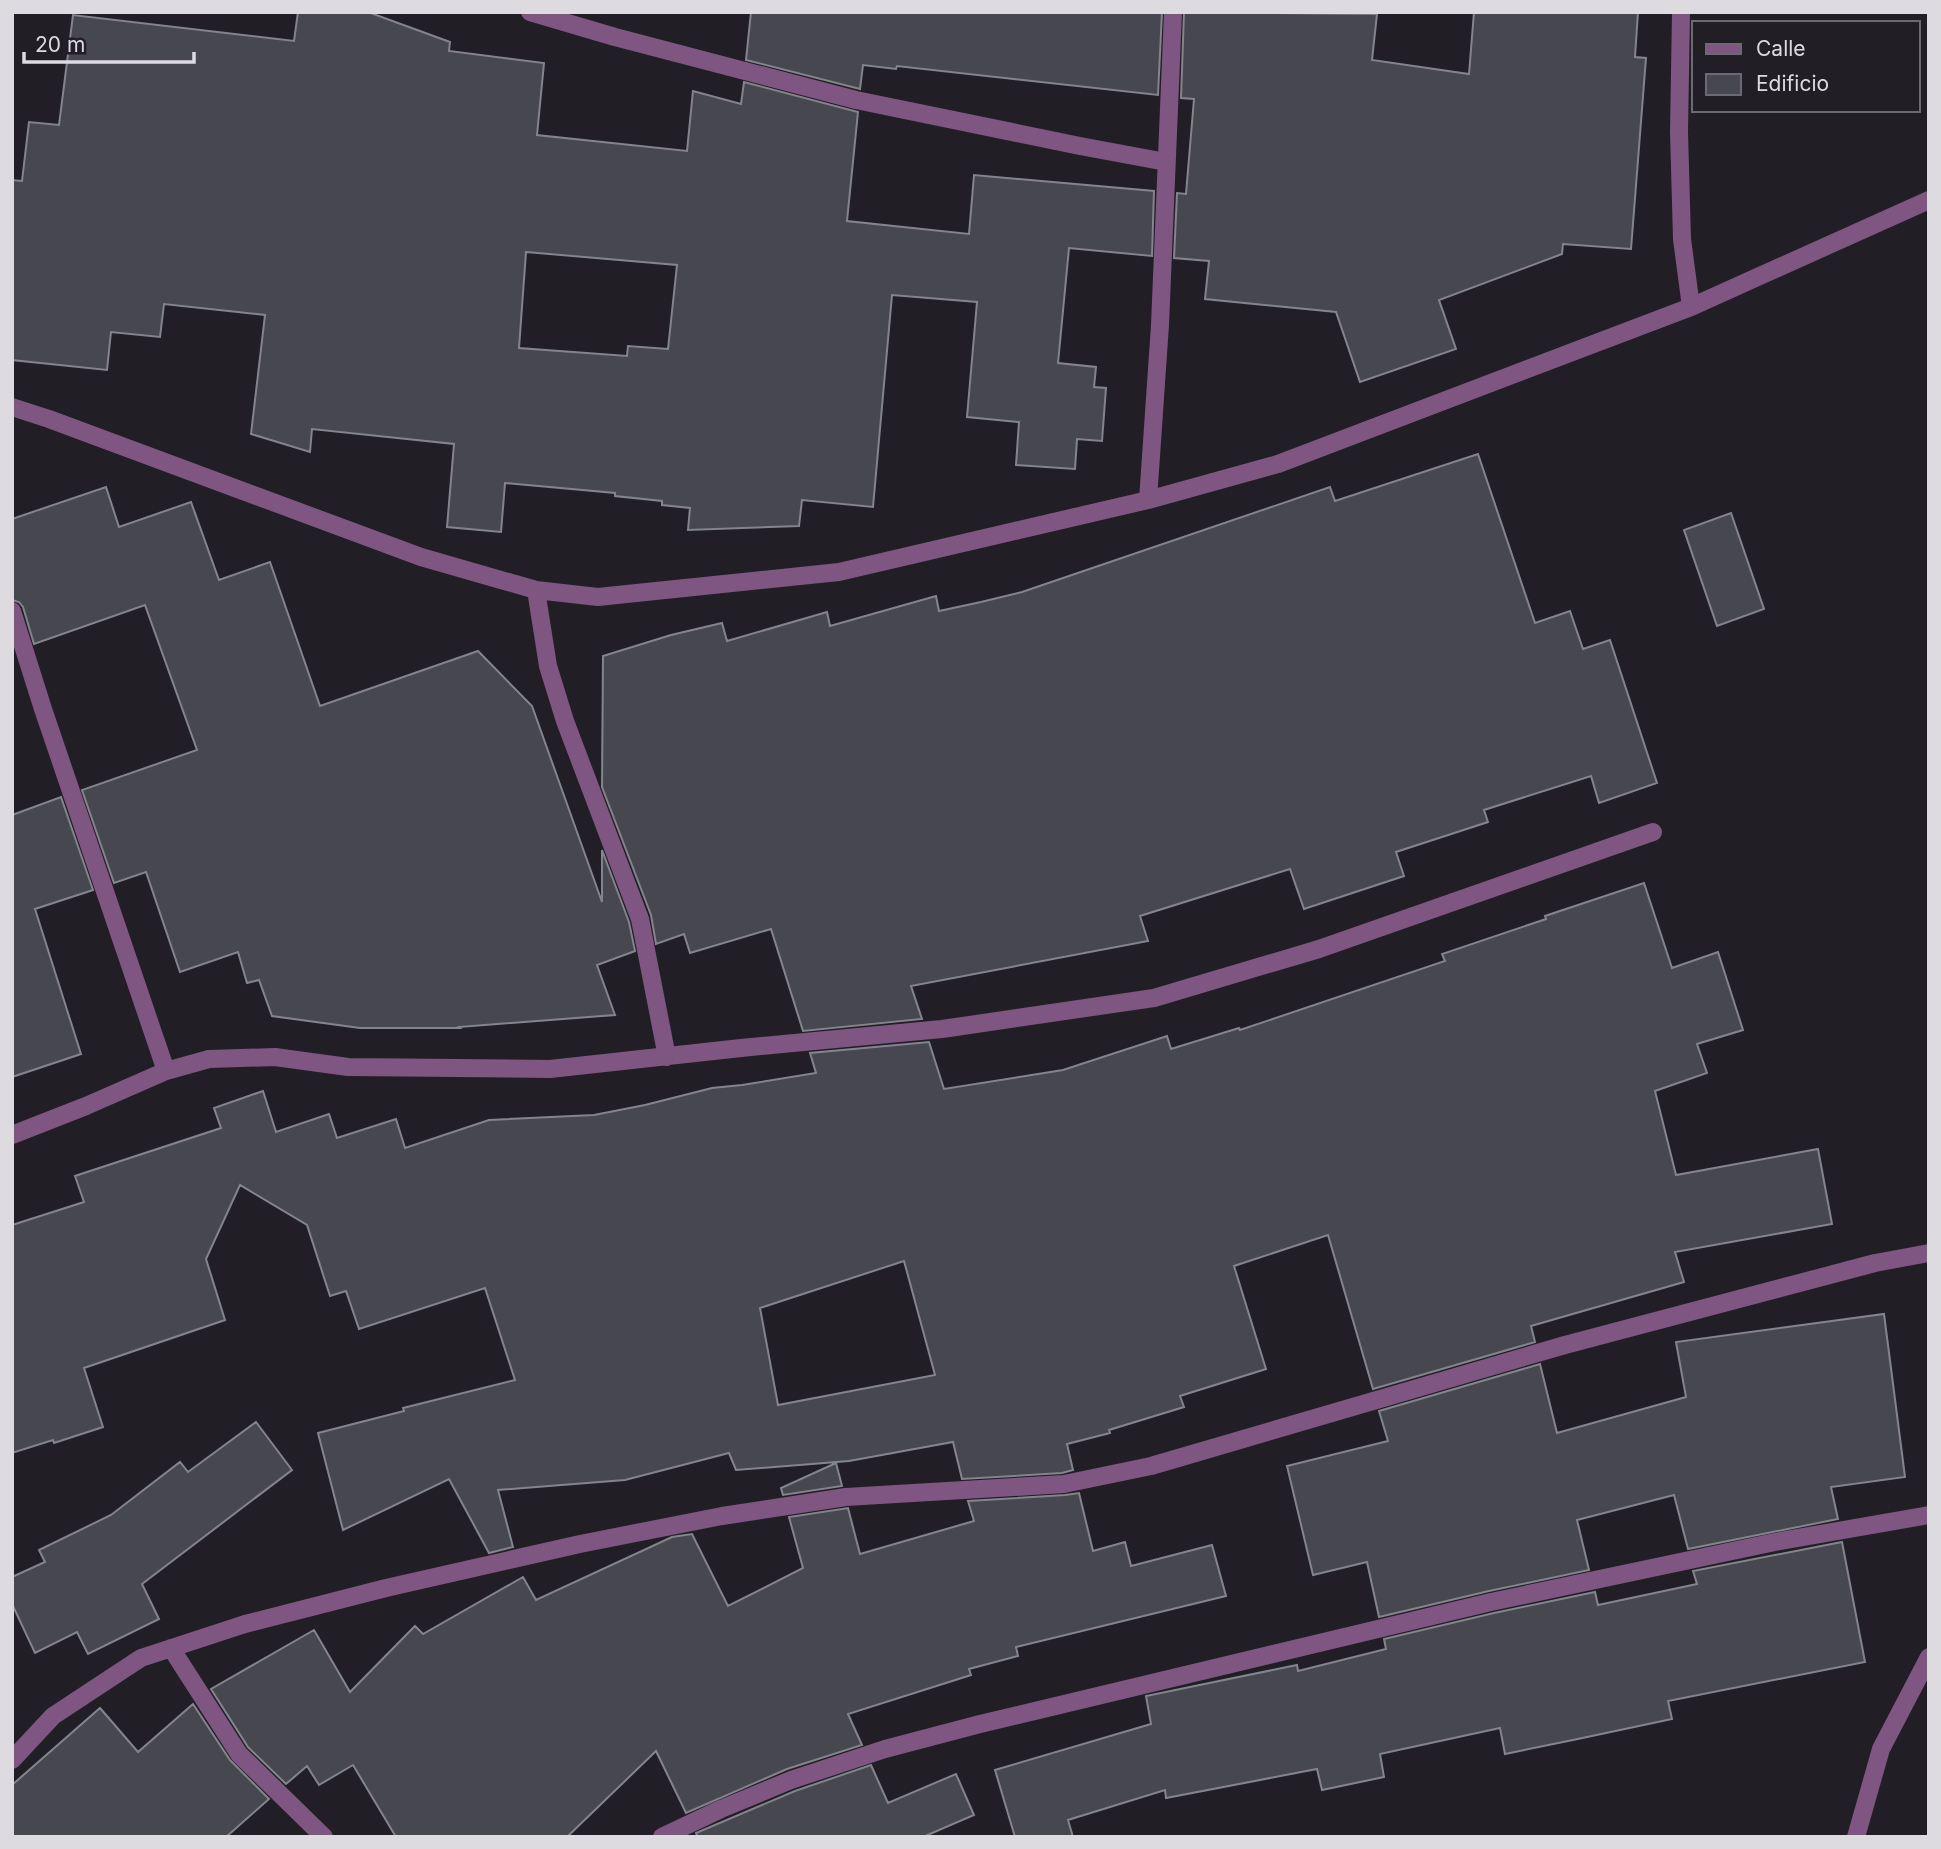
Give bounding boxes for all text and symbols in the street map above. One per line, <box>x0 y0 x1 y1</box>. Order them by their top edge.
scale bar <box>24 21 194 65</box>
legend <box>1692 21 1920 112</box>
text: 20 m <box>35 32 85 57</box>
text: Calle <box>1756 36 1806 61</box>
text: Edificio <box>1756 71 1829 96</box>

